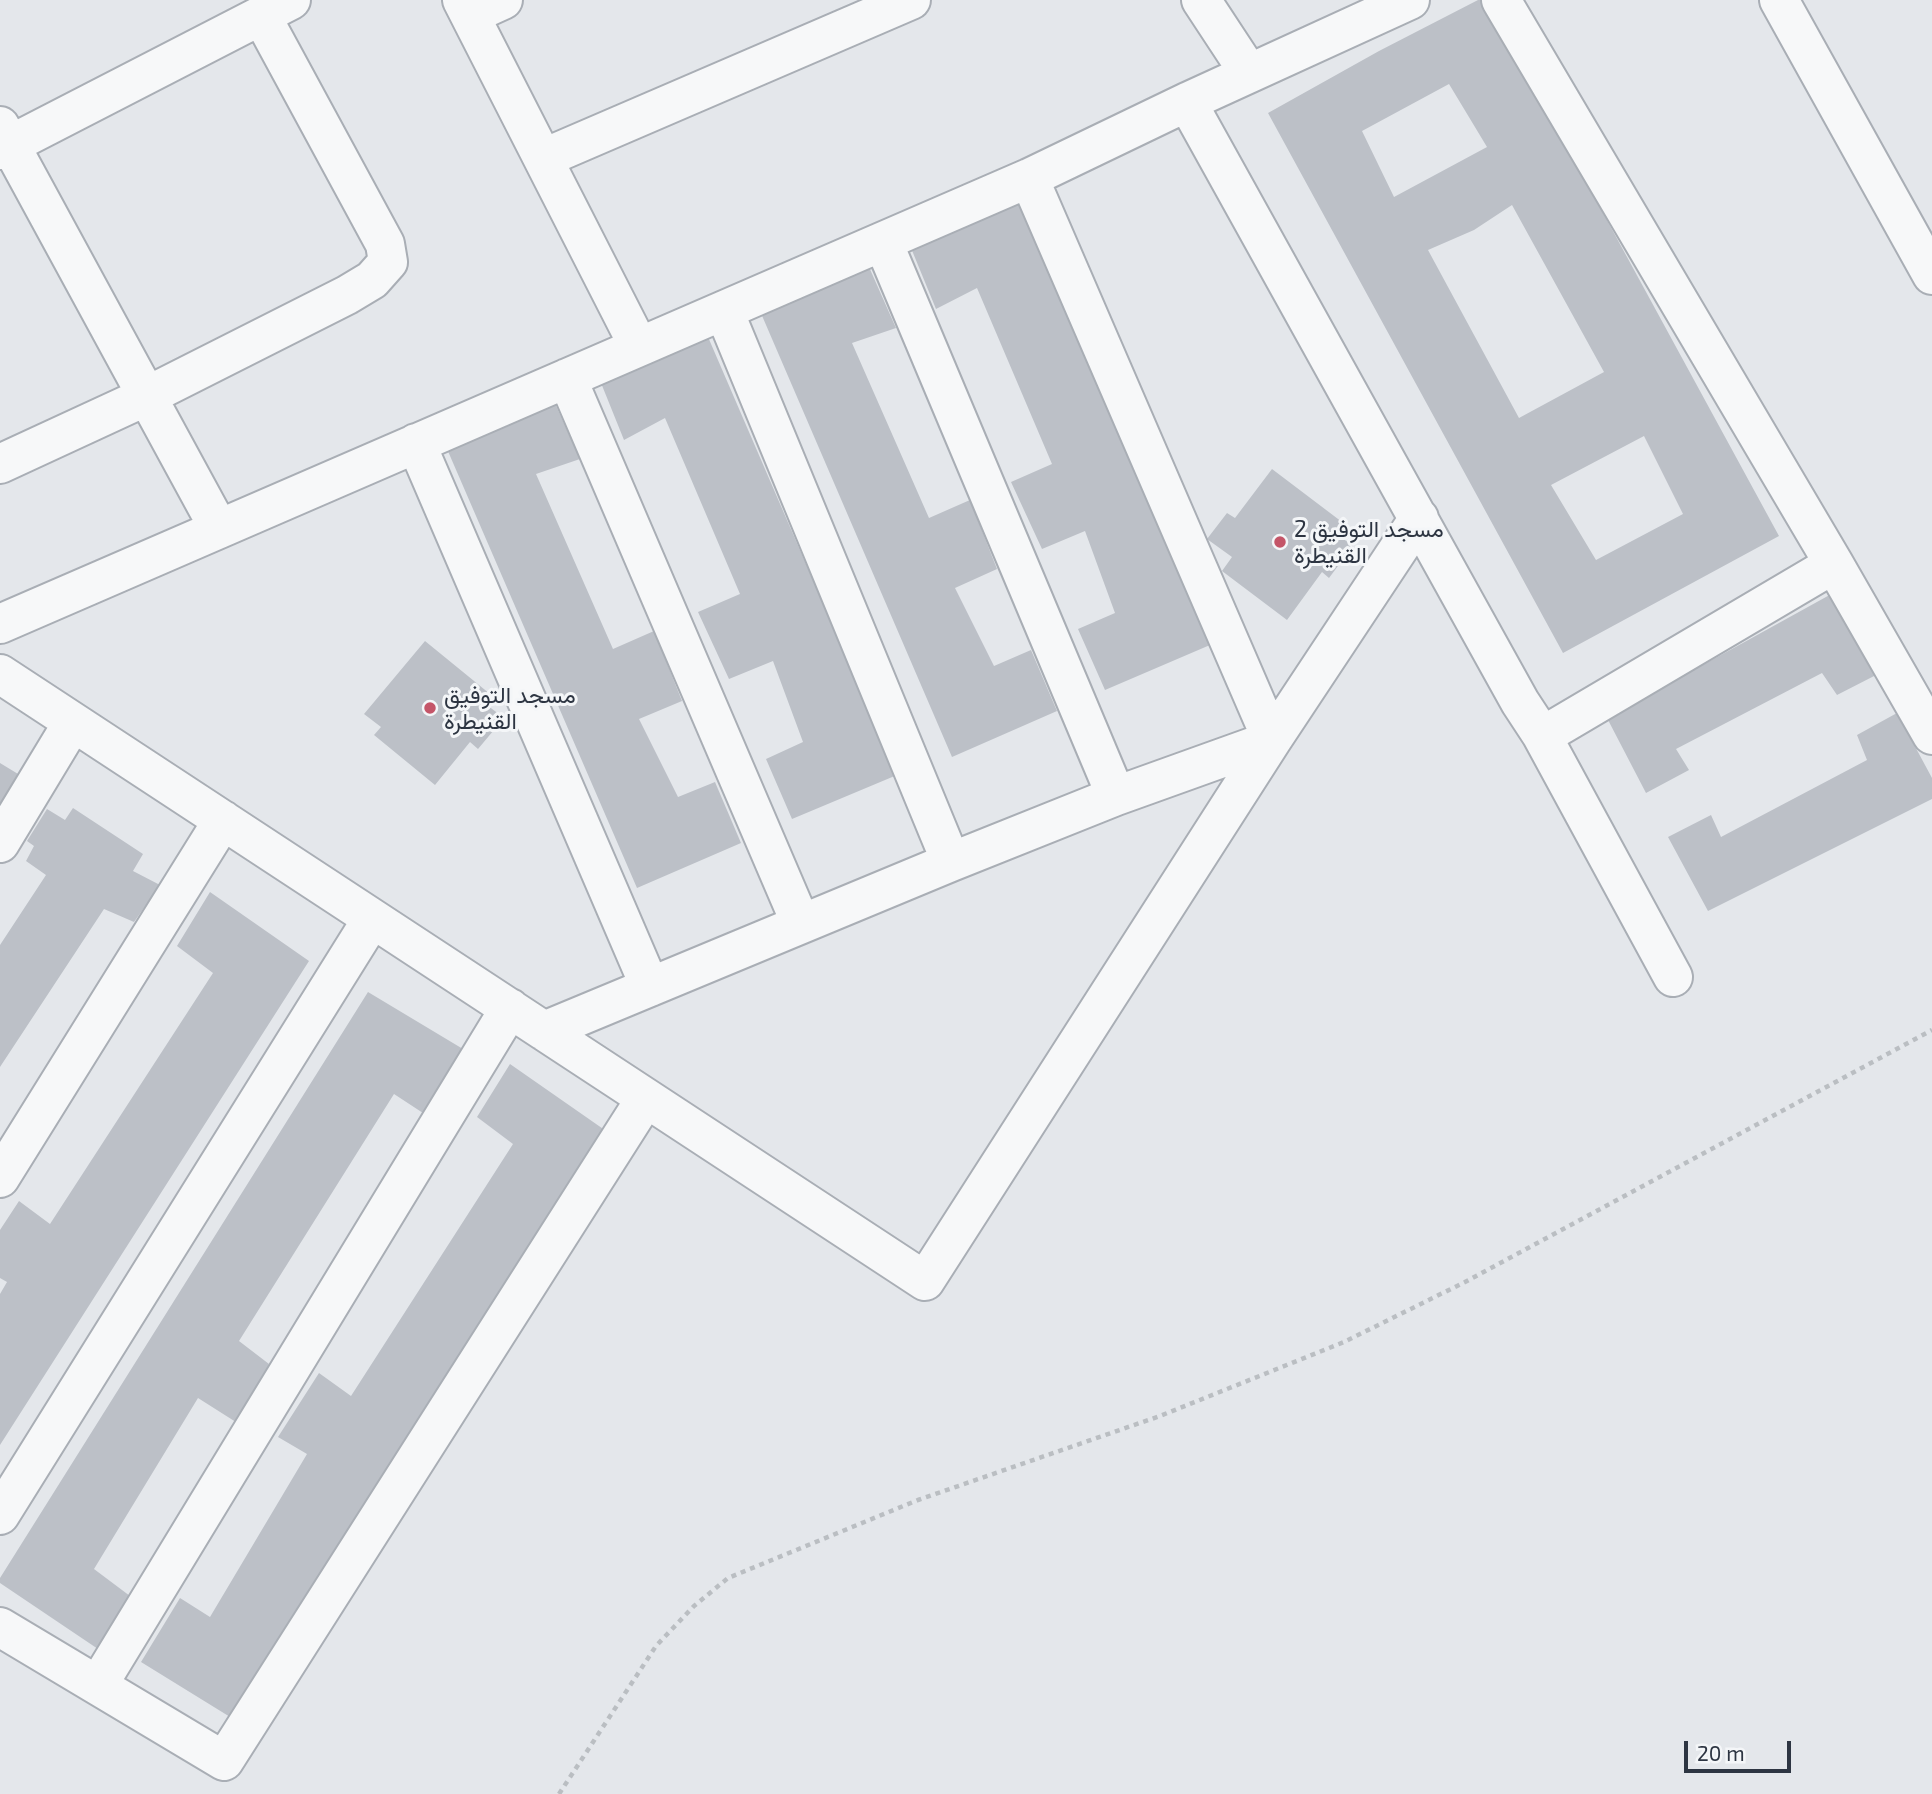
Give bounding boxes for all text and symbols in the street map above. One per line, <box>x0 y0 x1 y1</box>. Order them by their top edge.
place label: 2 مسجد التوفيق القنيطرة <box>1294 515 1444 569</box>
marker: 2 مسجد التوفيق القنيطرة <box>1272 534 1288 550</box>
place label: مسجد التوفيق القنيطرة <box>444 681 576 735</box>
marker: مسجد التوفيق القنيطرة <box>422 700 438 716</box>
scale bar <box>1687 1728 1794 1772</box>
text: 20 m <box>1697 1740 1745 1765</box>

